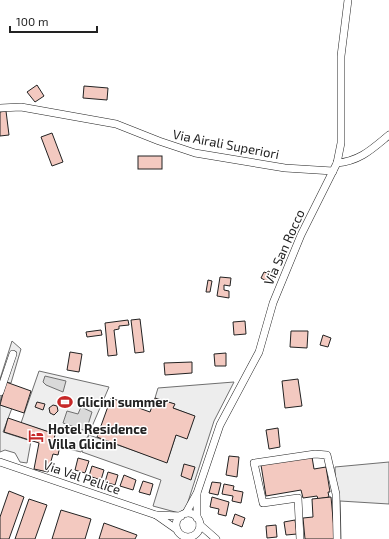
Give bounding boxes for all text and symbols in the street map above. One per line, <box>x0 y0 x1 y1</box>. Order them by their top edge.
scale bar <box>10 8 97 34</box>
text: 100 m <box>16 14 48 28</box>
street label: Via Airali Superiori <box>171 126 281 162</box>
street label: Via San Rocco <box>260 207 308 287</box>
sports icon: Glicini summer <box>56 393 74 411</box>
place label: Glicini summer <box>77 394 169 410</box>
place label: Hotel Residence Villa Glicini <box>48 421 147 452</box>
hotel icon: Hotel Residence Villa Glicini <box>27 427 45 445</box>
street label: Via Val Pellice <box>41 456 123 498</box>

